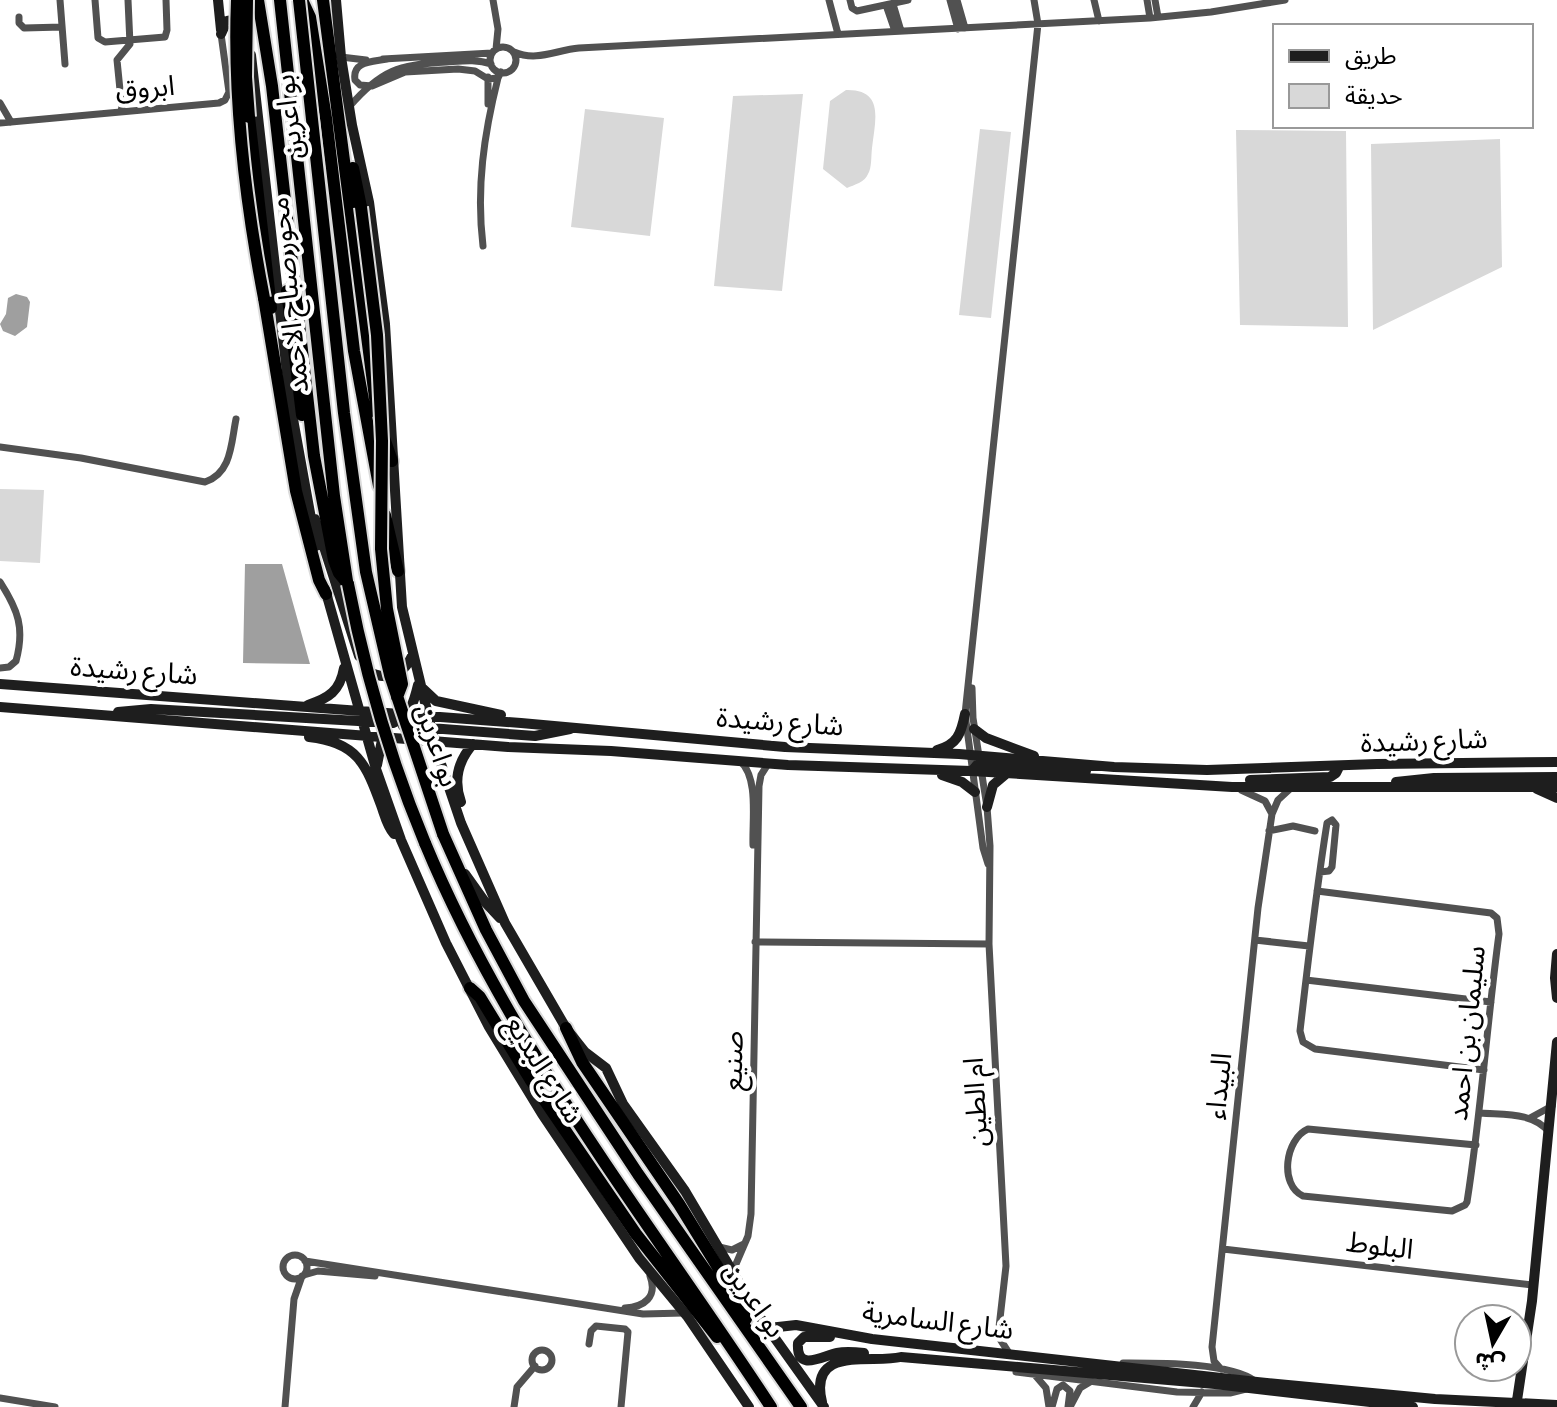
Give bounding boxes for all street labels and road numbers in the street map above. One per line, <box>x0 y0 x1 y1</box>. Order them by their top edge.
street label: ابروق <box>114 73 176 106</box>
street label: بو اعرين <box>272 73 309 161</box>
street label: محور صباح الاحمد <box>266 195 319 394</box>
street label: شارع رشيدة <box>69 654 198 695</box>
street label: بو اعرين <box>409 701 463 791</box>
street label: شارع رشيدة <box>715 705 844 746</box>
street label: شارع رشيدة <box>1360 726 1488 763</box>
street label: سليمان بن احمد <box>1445 944 1492 1122</box>
street label: شارع البديع <box>495 1011 587 1131</box>
street label: صنيع <box>719 1031 754 1091</box>
street label: البيداء <box>1203 1051 1237 1121</box>
street label: ام الطين <box>961 1056 998 1147</box>
street label: البلوط <box>1345 1229 1415 1266</box>
street label: بو اعرين <box>717 1257 789 1344</box>
street label: شارع السامرية <box>860 1299 1015 1350</box>

